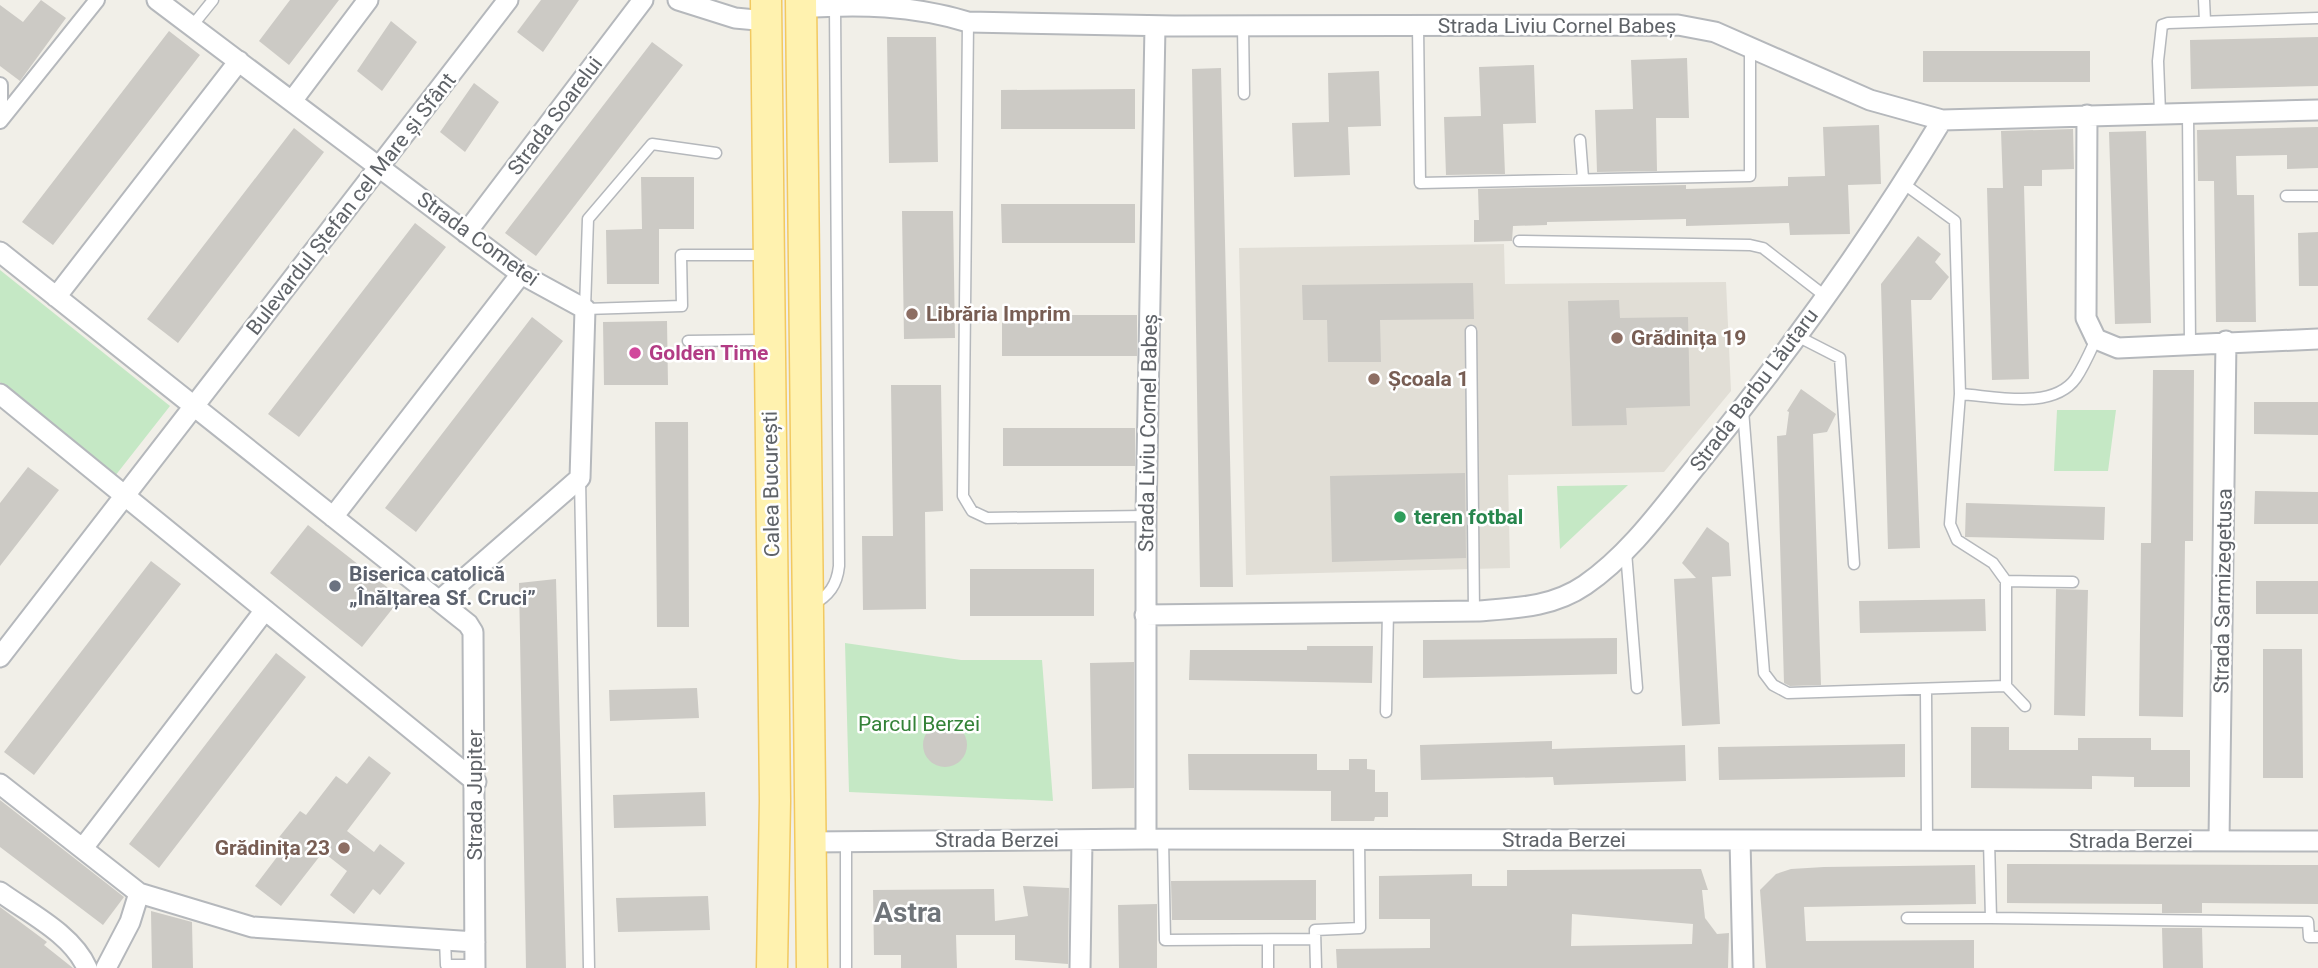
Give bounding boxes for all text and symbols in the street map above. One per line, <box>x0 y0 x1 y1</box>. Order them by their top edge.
street label: Strada Liviu Cornel Babeș <box>1438 14 1676 38</box>
street label: Strada Soarelui <box>503 52 607 180</box>
street label: Bulevardul Ștefan cel Mare și Sfânt <box>241 68 461 340</box>
street label: Strada Cometei <box>413 187 543 291</box>
place label: Librăria Imprim <box>926 302 1071 326</box>
street label: Strada Barbu Lăutaru <box>1685 304 1823 476</box>
marker: Librăria Imprim <box>904 306 920 322</box>
street label: Strada Liviu Cornel Babeș <box>1134 314 1162 552</box>
place label: Grădinița 19 <box>1631 326 1746 350</box>
marker: Grădinița 19 <box>1609 330 1625 346</box>
place label: Golden Time <box>649 341 768 365</box>
marker: Golden Time <box>627 345 643 361</box>
place label: Școala 1 <box>1388 367 1469 391</box>
marker: Școala 1 <box>1366 371 1382 387</box>
street label: Calea București <box>758 411 784 557</box>
street label: Strada Sarmizegetusa <box>2209 488 2237 694</box>
place label: teren fotbal <box>1414 505 1523 529</box>
marker: teren fotbal <box>1392 509 1408 525</box>
place label: Biserica catolică „Înălțarea Sf. Cruci” <box>349 562 536 610</box>
marker: Biserica catolică „Înălțarea Sf. Cruci” <box>327 578 343 594</box>
park label: Parcul Berzei <box>858 712 980 736</box>
street label: Strada Jupiter <box>463 729 487 861</box>
street label: Strada Berzei <box>935 828 1059 852</box>
street label: Strada Berzei <box>1502 828 1626 852</box>
street label: Strada Berzei <box>2069 829 2193 853</box>
place label: Grădinița 23 <box>215 836 330 860</box>
marker: Grădinița 23 <box>336 840 352 856</box>
district label: Astra <box>874 896 942 929</box>

